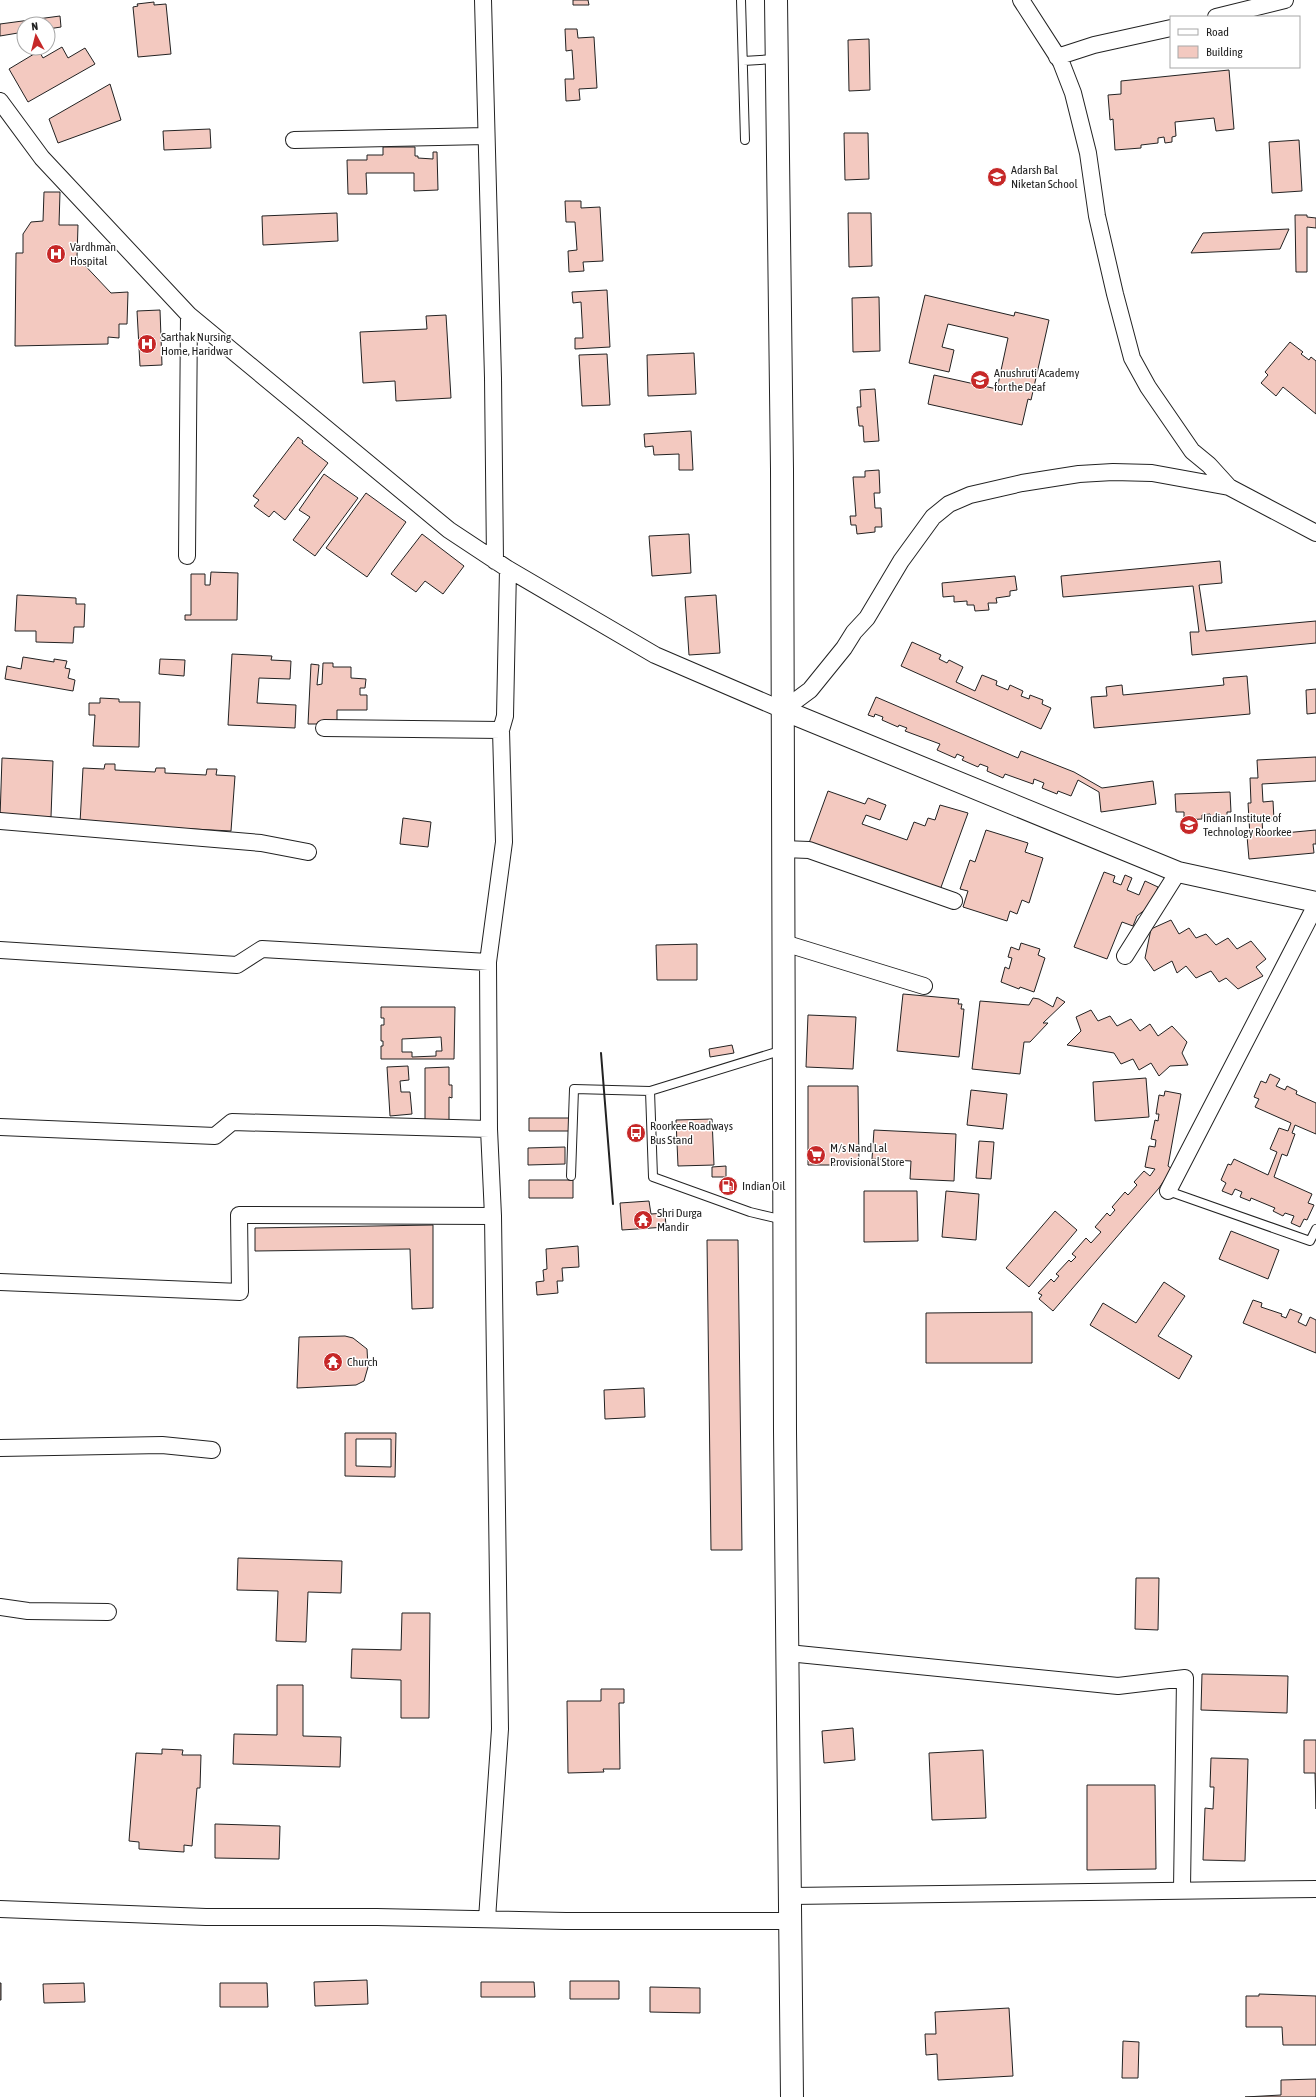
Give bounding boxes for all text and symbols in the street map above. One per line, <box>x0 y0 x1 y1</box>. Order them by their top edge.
north arrow <box>16 16 56 56</box>
legend <box>1170 16 1300 68</box>
text: N <box>31 20 39 32</box>
text: Road <box>1206 25 1229 39</box>
text: Building <box>1206 45 1244 59</box>
place label: Adarsh Bal Niketan School <box>1011 163 1078 191</box>
school or university icon: Adarsh Bal Niketan School <box>986 166 1008 188</box>
place label: Vardhman Hospital <box>70 240 116 268</box>
hospital icon: Vardhman Hospital <box>45 243 67 265</box>
place label: Sarthak Nursing Home, Haridwar <box>161 330 233 358</box>
hospital icon: Sarthak Nursing Home, Haridwar <box>136 333 158 355</box>
place label: Anushruti Academy for the Deaf <box>994 366 1079 394</box>
school or university icon: Anushruti Academy for the Deaf <box>969 369 991 391</box>
place label: Indian Institute of Technology Roorkee <box>1203 811 1292 839</box>
school or university icon: Indian Institute of Technology Roorkee <box>1178 814 1200 836</box>
place label: Roorkee Roadways Bus Stand <box>650 1119 733 1147</box>
bus stop icon: Roorkee Roadways Bus Stand <box>625 1122 647 1144</box>
place label: M/s Nand Lal Provisional Store <box>830 1141 905 1169</box>
supermarket icon: M/s Nand Lal Provisional Store <box>805 1144 827 1166</box>
fuel station icon: Indian Oil <box>717 1175 739 1197</box>
place label: Indian Oil <box>742 1179 786 1193</box>
place label: Shri Durga Mandir <box>657 1206 702 1234</box>
temple icon: Shri Durga Mandir <box>632 1209 654 1231</box>
temple icon: Church <box>322 1351 344 1373</box>
place label: Church <box>347 1355 378 1369</box>

